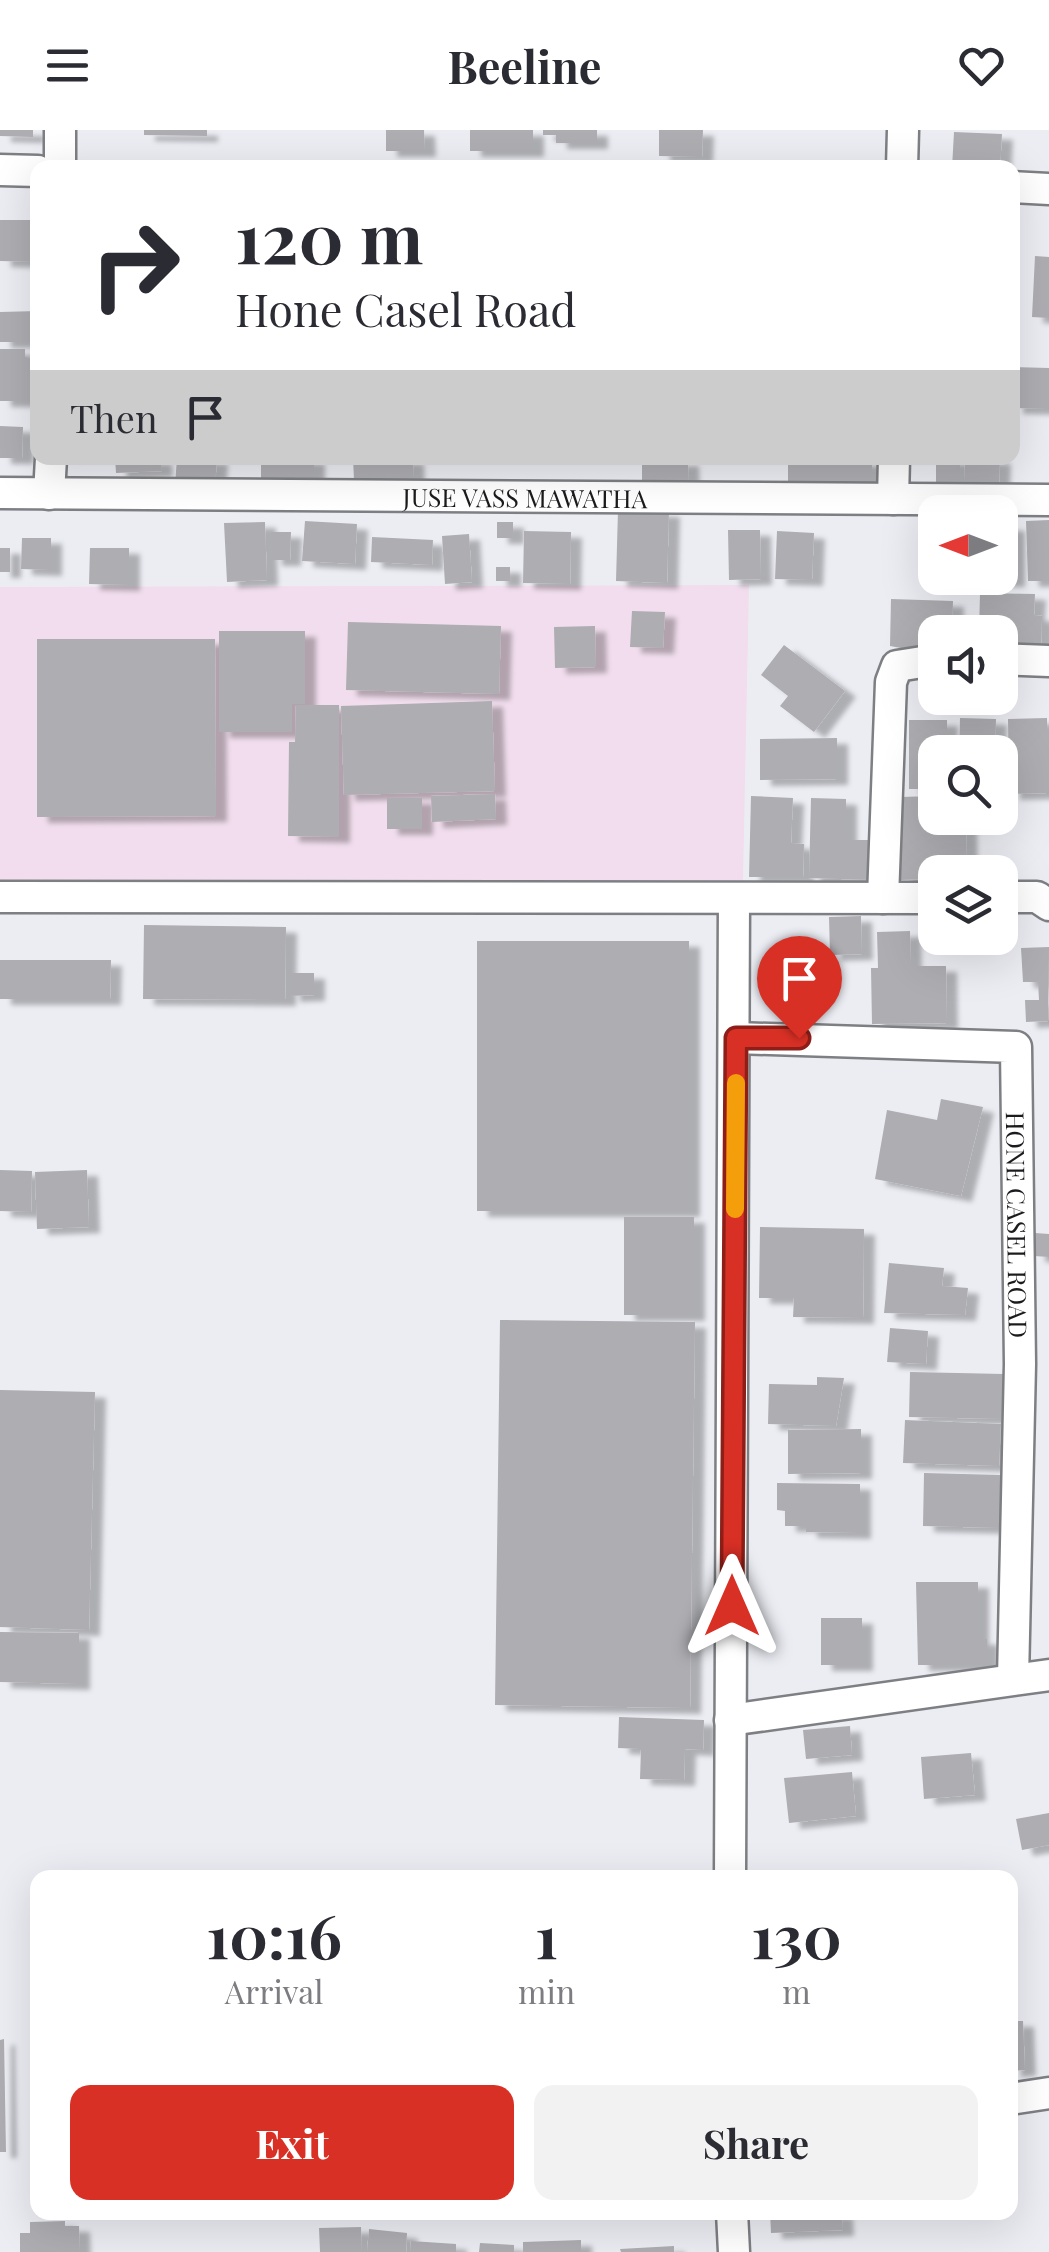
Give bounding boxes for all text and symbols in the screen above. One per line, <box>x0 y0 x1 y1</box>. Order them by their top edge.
text: Beeline <box>447 35 602 95</box>
icon: menu <box>40 38 95 93</box>
icon: heart <box>954 38 1009 93</box>
text: 120 m <box>235 188 423 282</box>
icon: right <box>70 200 200 330</box>
text: Hone Casel Road <box>235 278 576 338</box>
icon: arrive <box>178 390 233 445</box>
text: Then <box>70 392 158 443</box>
street label: JUSE VASS MAWATHA <box>401 479 648 514</box>
north arrow <box>918 495 1018 595</box>
map controls <box>918 495 1018 955</box>
button: sound <box>918 615 1018 715</box>
button: search <box>918 735 1018 835</box>
button: layers <box>918 855 1018 955</box>
pin <box>757 936 842 1039</box>
icon: arrive <box>772 951 827 1006</box>
street label: HONE CASEL ROAD <box>1000 1111 1036 1338</box>
position arrow <box>680 1554 784 1658</box>
text: 10:16 <box>206 1894 342 1974</box>
text: 1 <box>535 1894 558 1974</box>
text: 130 <box>751 1894 842 1974</box>
text: Arrival <box>225 1969 323 2012</box>
text: min <box>518 1969 575 2012</box>
text: m <box>782 1969 811 2012</box>
button: Exit <box>70 2085 514 2200</box>
button: Share <box>534 2085 978 2200</box>

